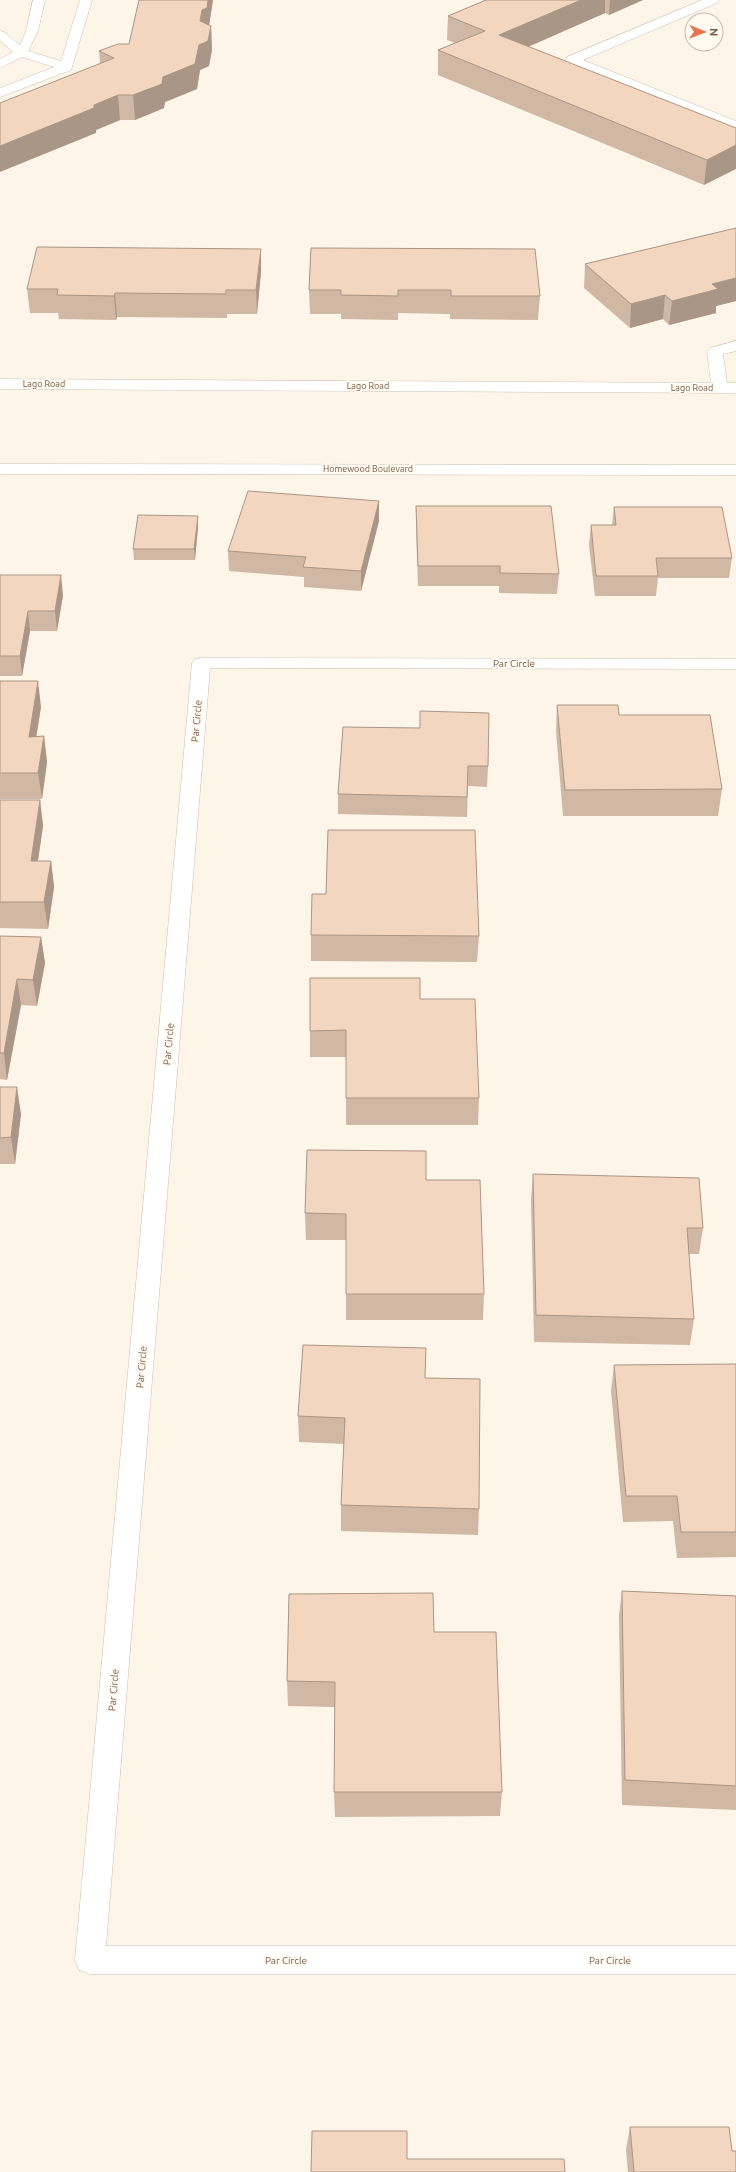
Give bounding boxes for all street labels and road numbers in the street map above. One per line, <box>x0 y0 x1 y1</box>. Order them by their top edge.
street label: Lago Road <box>23 379 65 389</box>
street label: Lago Road <box>347 381 389 391</box>
street label: Lago Road <box>671 383 713 393</box>
street label: Homewood Boulevard <box>323 464 413 474</box>
street label: Par Circle <box>493 658 535 669</box>
street label: Par Circle <box>189 700 204 743</box>
street label: Par Circle <box>161 1023 176 1066</box>
street label: Par Circle <box>134 1346 149 1389</box>
street label: Par Circle <box>106 1669 121 1712</box>
street label: Par Circle <box>265 1955 307 1966</box>
street label: Par Circle <box>589 1955 631 1966</box>

